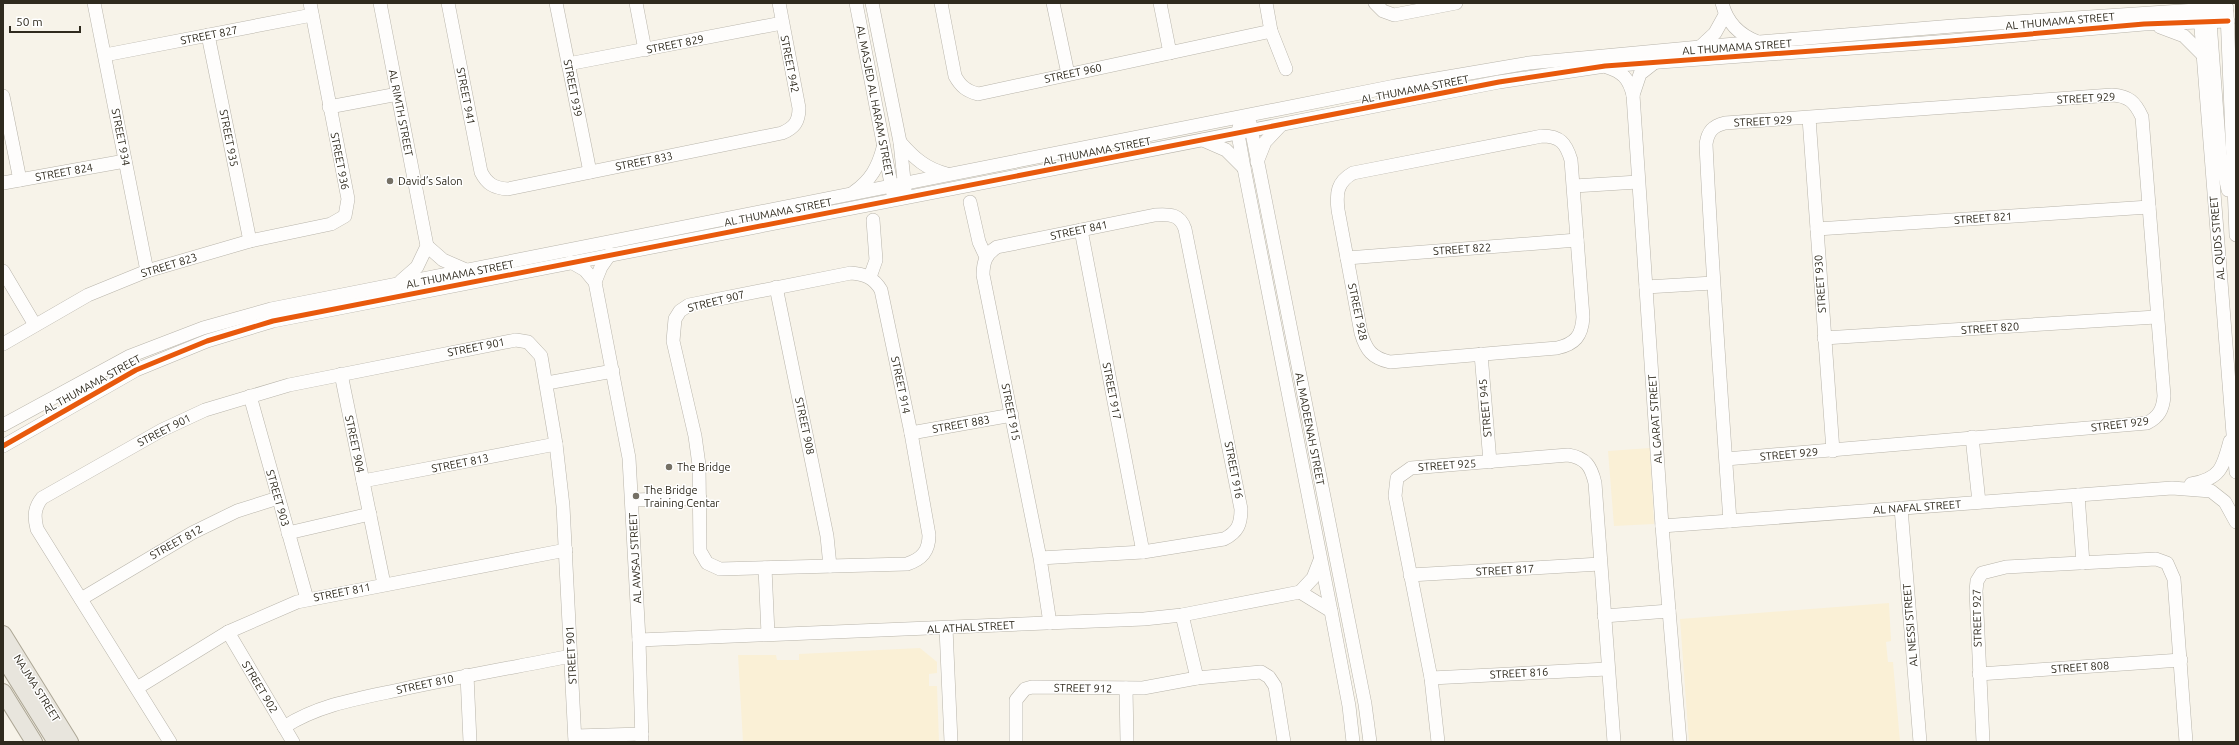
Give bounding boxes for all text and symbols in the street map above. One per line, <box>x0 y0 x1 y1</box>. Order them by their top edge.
scale bar <box>10 8 80 34</box>
street label: AL THUMAMA STREET <box>2005 10 2115 32</box>
text: 50 m <box>16 15 43 28</box>
street label: STREET 827 <box>179 24 239 46</box>
street label: AL MASJED AL HARAM STREET <box>854 25 896 177</box>
street label: STREET 829 <box>645 33 705 55</box>
street label: STREET 942 <box>779 34 801 94</box>
street label: AL THUMAMA STREET <box>1682 37 1792 57</box>
street label: STREET 939 <box>562 58 584 118</box>
street label: STREET 960 <box>1043 61 1103 85</box>
street label: STREET 941 <box>455 66 477 126</box>
street label: AL RIMTH STREET <box>387 69 415 157</box>
street label: AL THUMAMA STREET <box>1360 73 1470 105</box>
street label: STREET 929 <box>2057 90 2115 106</box>
street label: STREET 934 <box>110 107 132 167</box>
street label: STREET 935 <box>218 108 240 168</box>
street label: STREET 929 <box>1734 113 1792 129</box>
street label: STREET 936 <box>329 131 351 191</box>
street label: AL THUMAMA STREET <box>1042 135 1152 167</box>
street label: STREET 833 <box>614 150 674 172</box>
street label: STREET 824 <box>34 161 94 183</box>
place label: David’s Salon <box>398 175 463 187</box>
marker: David’s Salon <box>385 176 395 186</box>
street label: AL QUDS STREET <box>2207 195 2227 281</box>
street label: AL THUMAMA STREET <box>723 196 833 228</box>
street label: STREET 821 <box>1953 210 2013 226</box>
street label: STREET 841 <box>1049 218 1109 242</box>
street label: STREET 822 <box>1432 241 1492 257</box>
street label: STREET 823 <box>139 251 199 279</box>
street label: STREET 930 <box>1812 254 1828 314</box>
street label: AL THUMAMA STREET <box>405 258 515 290</box>
street label: STREET 928 <box>1346 282 1370 342</box>
street label: STREET 907 <box>686 288 746 314</box>
street label: STREET 820 <box>1960 320 2020 336</box>
street label: STREET 901 <box>446 336 506 358</box>
street label: AL THUMAMA STREET <box>41 352 143 416</box>
street label: STREET 914 <box>889 355 913 415</box>
street label: STREET 917 <box>1101 361 1123 421</box>
street label: AL MADEENAH STREET <box>1293 372 1327 486</box>
street label: AL GARAT STREET <box>1646 374 1664 464</box>
street label: STREET 945 <box>1476 378 1494 438</box>
street label: STREET 915 <box>1000 382 1022 442</box>
street label: STREET 908 <box>793 396 817 456</box>
street label: STREET 901 <box>135 411 193 449</box>
street label: STREET 883 <box>931 413 991 435</box>
street label: STREET 904 <box>343 414 367 474</box>
street label: STREET 929 <box>2090 414 2150 434</box>
street label: STREET 916 <box>1223 440 1245 500</box>
street label: STREET 929 <box>1759 445 1819 463</box>
street label: STREET 813 <box>430 452 490 474</box>
street label: STREET 925 <box>1417 457 1477 473</box>
place label: The Bridge <box>677 461 731 473</box>
marker: The Bridge <box>664 462 674 472</box>
street label: STREET 903 <box>264 468 292 528</box>
place label: The Bridge Training Centar <box>644 484 720 509</box>
marker: The Bridge Training Centar <box>631 491 641 501</box>
street label: AL NAFAL STREET <box>1873 498 1961 516</box>
street label: AL AWSAJ STREET <box>627 512 643 604</box>
street label: STREET 812 <box>148 523 204 561</box>
street label: STREET 817 <box>1476 562 1534 578</box>
street label: STREET 811 <box>312 581 372 603</box>
street label: AL NESSI STREET <box>1900 583 1920 667</box>
street label: STREET 927 <box>1970 589 1984 647</box>
street label: AL ATHAL STREET <box>927 619 1015 635</box>
street label: STREET 901 <box>563 626 579 684</box>
street label: NAJMA STREET <box>11 652 63 724</box>
street label: STREET 902 <box>240 659 280 715</box>
street label: STREET 808 <box>2050 659 2110 675</box>
street label: STREET 816 <box>1490 665 1548 681</box>
street label: STREET 810 <box>395 672 455 696</box>
street label: STREET 912 <box>1054 681 1112 695</box>

